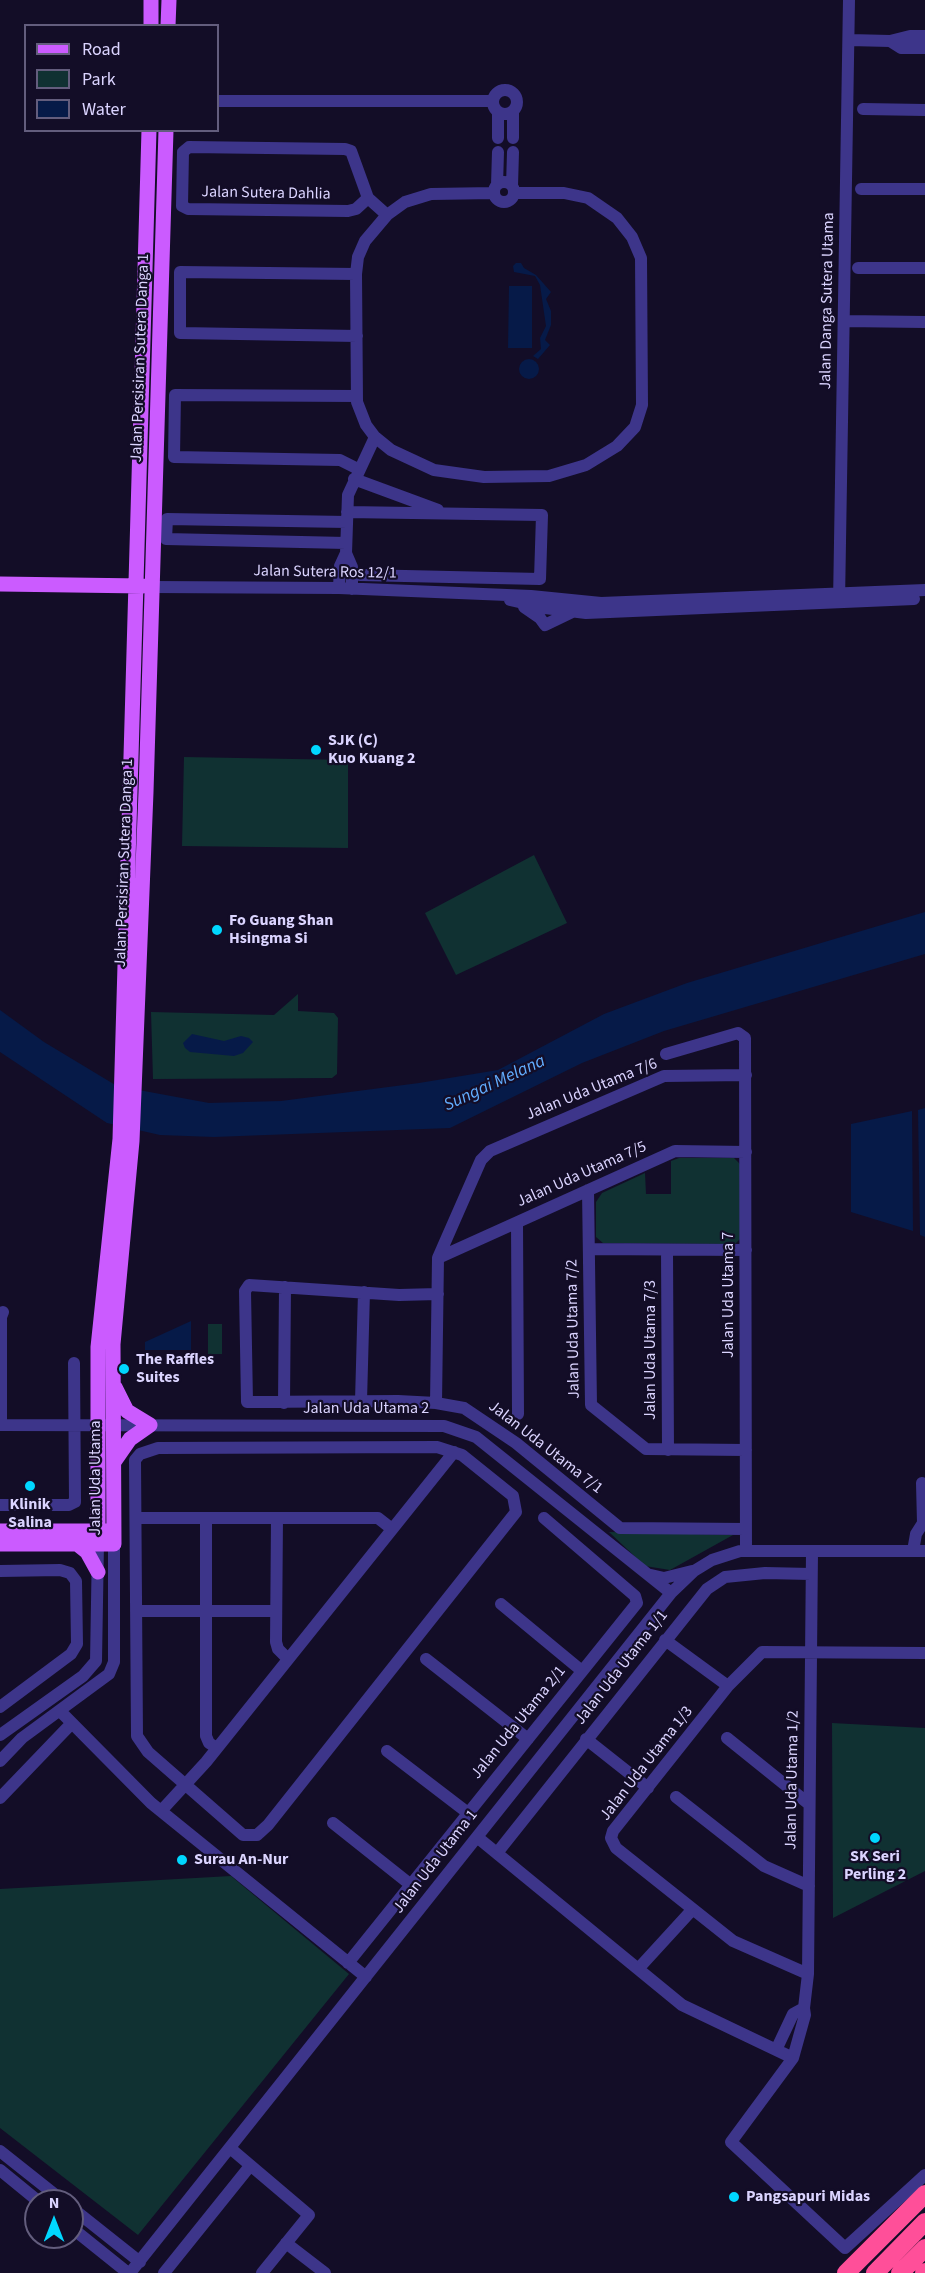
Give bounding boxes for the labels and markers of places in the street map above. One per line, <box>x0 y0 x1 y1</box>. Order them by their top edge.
place label: SJK (C) Kuo Kuang 2 <box>328 731 415 769</box>
marker: SJK (C) Kuo Kuang 2 <box>309 743 323 757</box>
place label: Fo Guang Shan Hsingma Si <box>229 911 333 949</box>
marker: Fo Guang Shan Hsingma Si <box>210 923 224 937</box>
place label: The Raffles Suites <box>136 1350 214 1388</box>
marker: The Raffles Suites <box>117 1362 131 1376</box>
marker: Klinik Salina <box>23 1479 37 1493</box>
place label: Klinik Salina <box>8 1495 52 1533</box>
marker: SK Seri Perling 2 <box>868 1831 882 1845</box>
place label: SK Seri Perling 2 <box>844 1847 906 1885</box>
place label: Surau An-Nur <box>194 1850 288 1870</box>
marker: Surau An-Nur <box>175 1853 189 1867</box>
place label: Pangsapuri Midas <box>746 2187 870 2207</box>
marker: Pangsapuri Midas <box>727 2190 741 2204</box>

